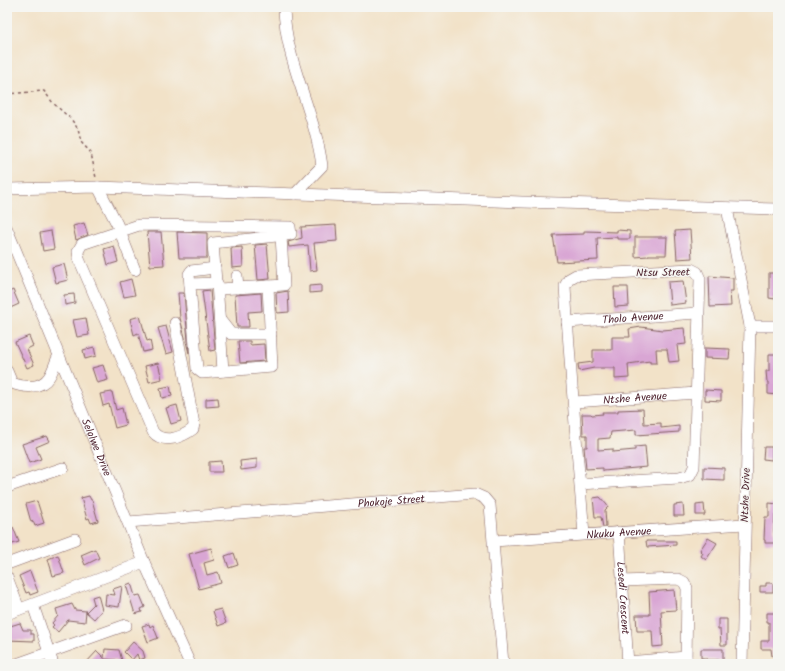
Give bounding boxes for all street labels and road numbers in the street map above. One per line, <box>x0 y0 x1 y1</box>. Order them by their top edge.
street label: Ntsu Street <box>636 264 691 282</box>
street label: Tholo Avenue <box>602 307 664 330</box>
street label: Ntshe Avenue <box>602 387 668 410</box>
street label: Selolwe Drive <box>76 416 116 479</box>
street label: Ntshe Drive <box>736 467 756 523</box>
street label: Phokoje Street <box>357 490 426 513</box>
street label: Nkuku Avenue <box>586 522 652 545</box>
street label: Lesedi Crescent <box>611 561 634 636</box>

